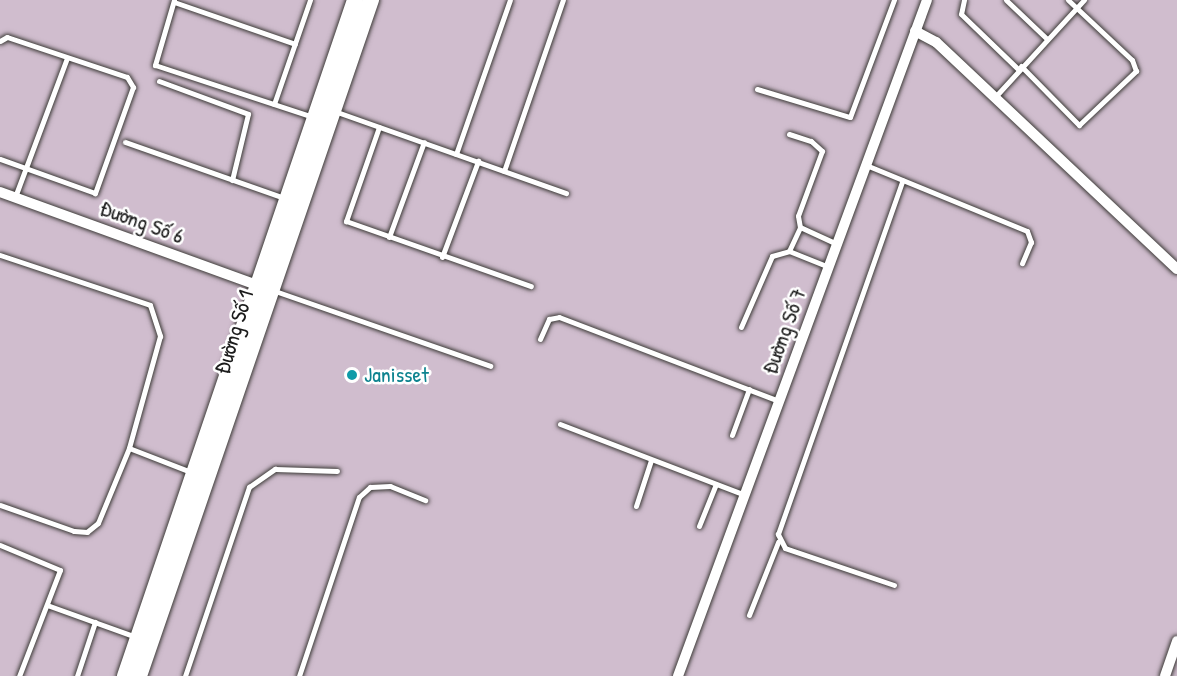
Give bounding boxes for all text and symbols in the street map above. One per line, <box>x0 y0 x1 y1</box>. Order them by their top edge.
street label: Đường Số 6 <box>96 195 188 249</box>
street label: Đường Số 7 <box>756 284 812 378</box>
street label: Đường Số 1 <box>209 287 259 377</box>
place label: Janisset <box>364 362 429 388</box>
marker: Janisset <box>345 368 359 382</box>

